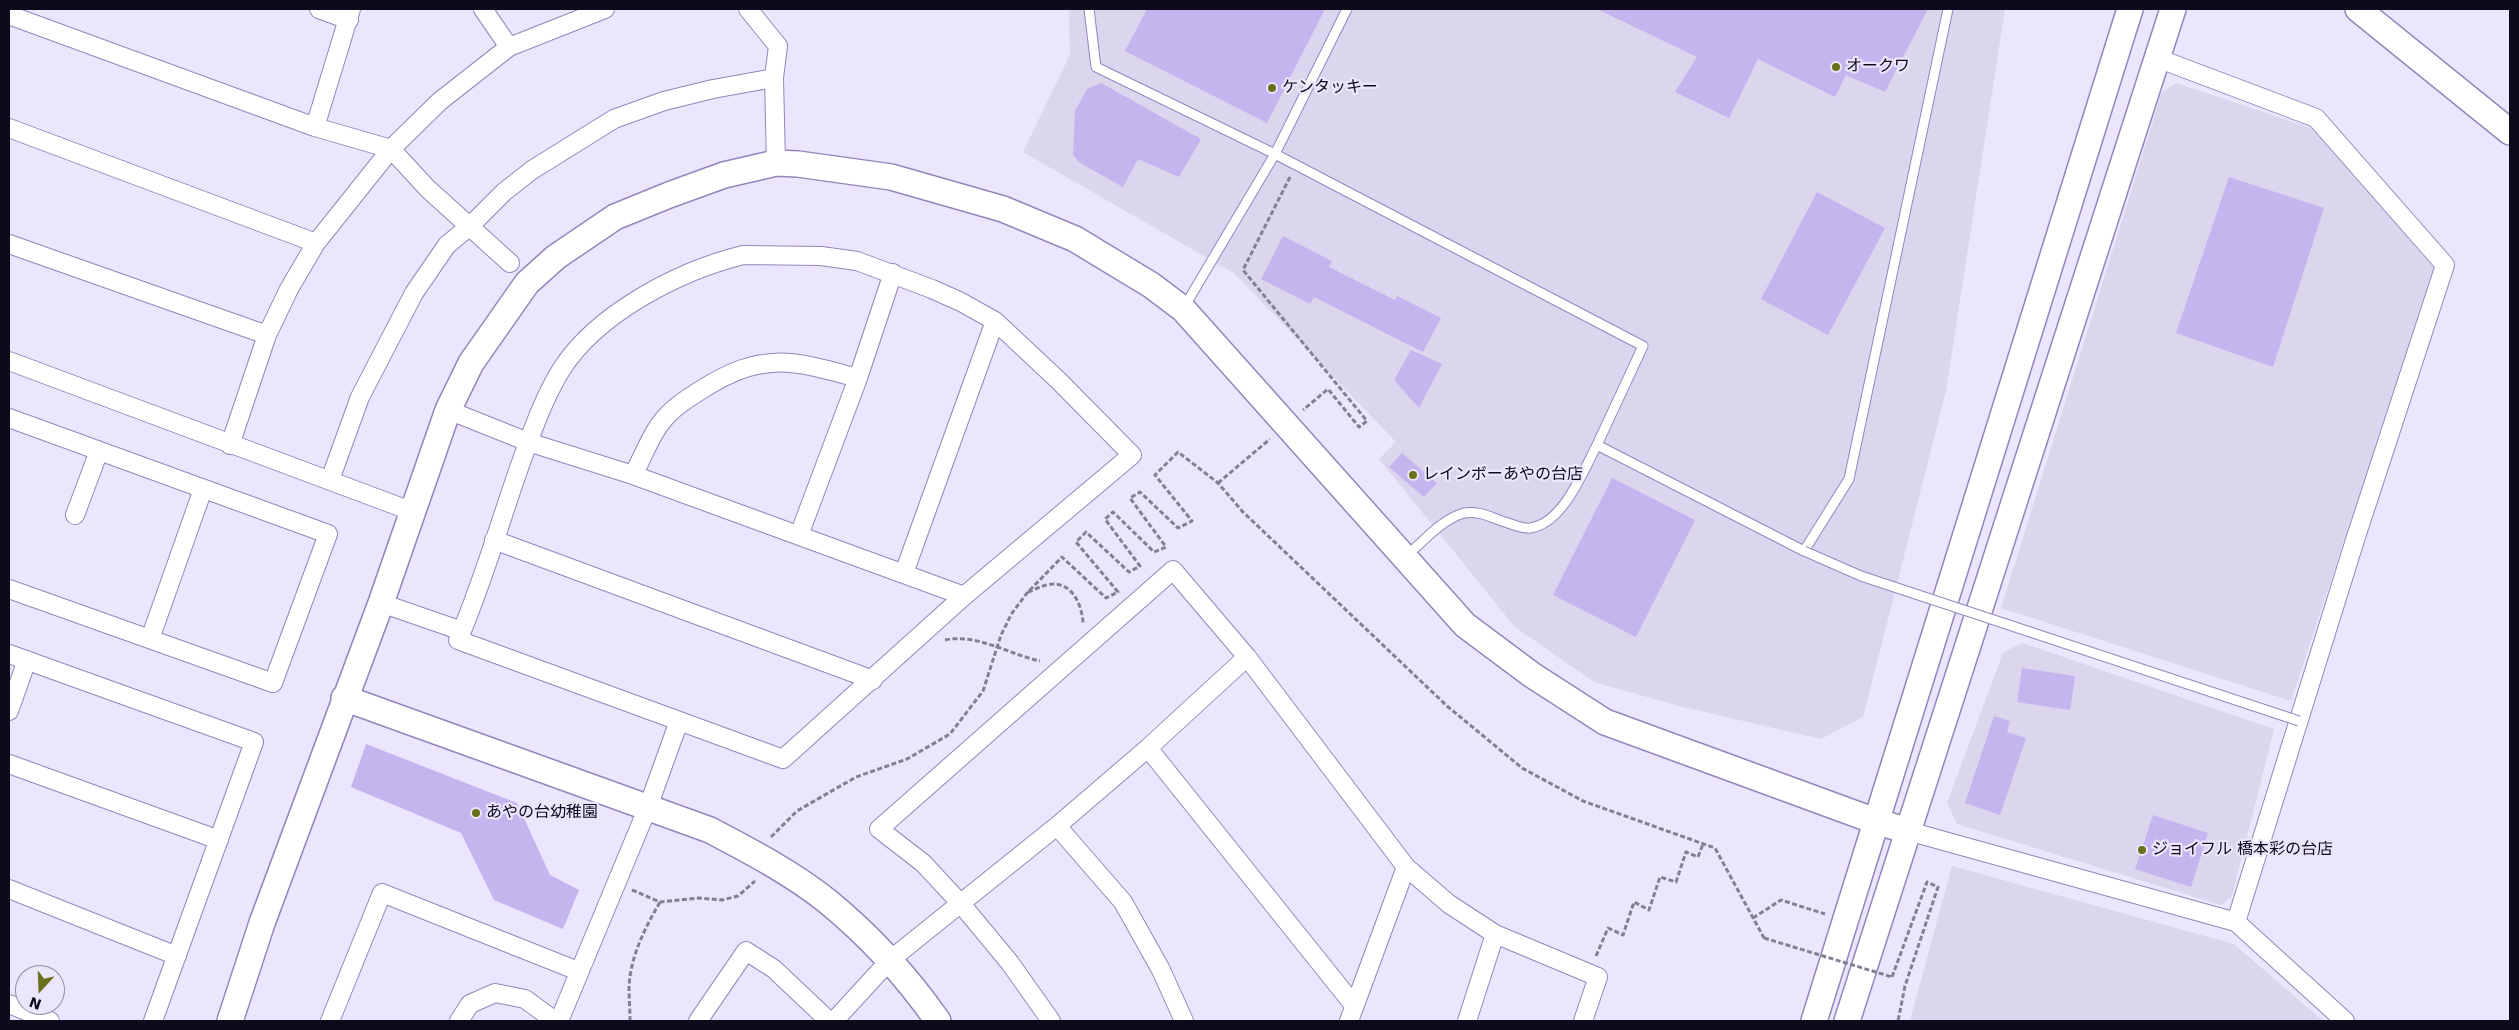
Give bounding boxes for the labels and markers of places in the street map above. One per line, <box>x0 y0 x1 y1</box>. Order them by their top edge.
place label: オークワ <box>1846 57 1910 77</box>
marker: オークワ <box>1830 61 1842 73</box>
place label: ケンタッキー <box>1282 78 1378 98</box>
marker: ケンタッキー <box>1266 82 1278 94</box>
place label: レインボーあやの台店 <box>1423 465 1583 485</box>
marker: レインボーあやの台店 <box>1407 469 1419 481</box>
place label: あやの台幼稚園 <box>486 803 598 823</box>
marker: あやの台幼稚園 <box>470 807 482 819</box>
place label: ジョイフル 橋本彩の台店 <box>2152 840 2333 860</box>
marker: ジョイフル 橋本彩の台店 <box>2136 844 2148 856</box>

